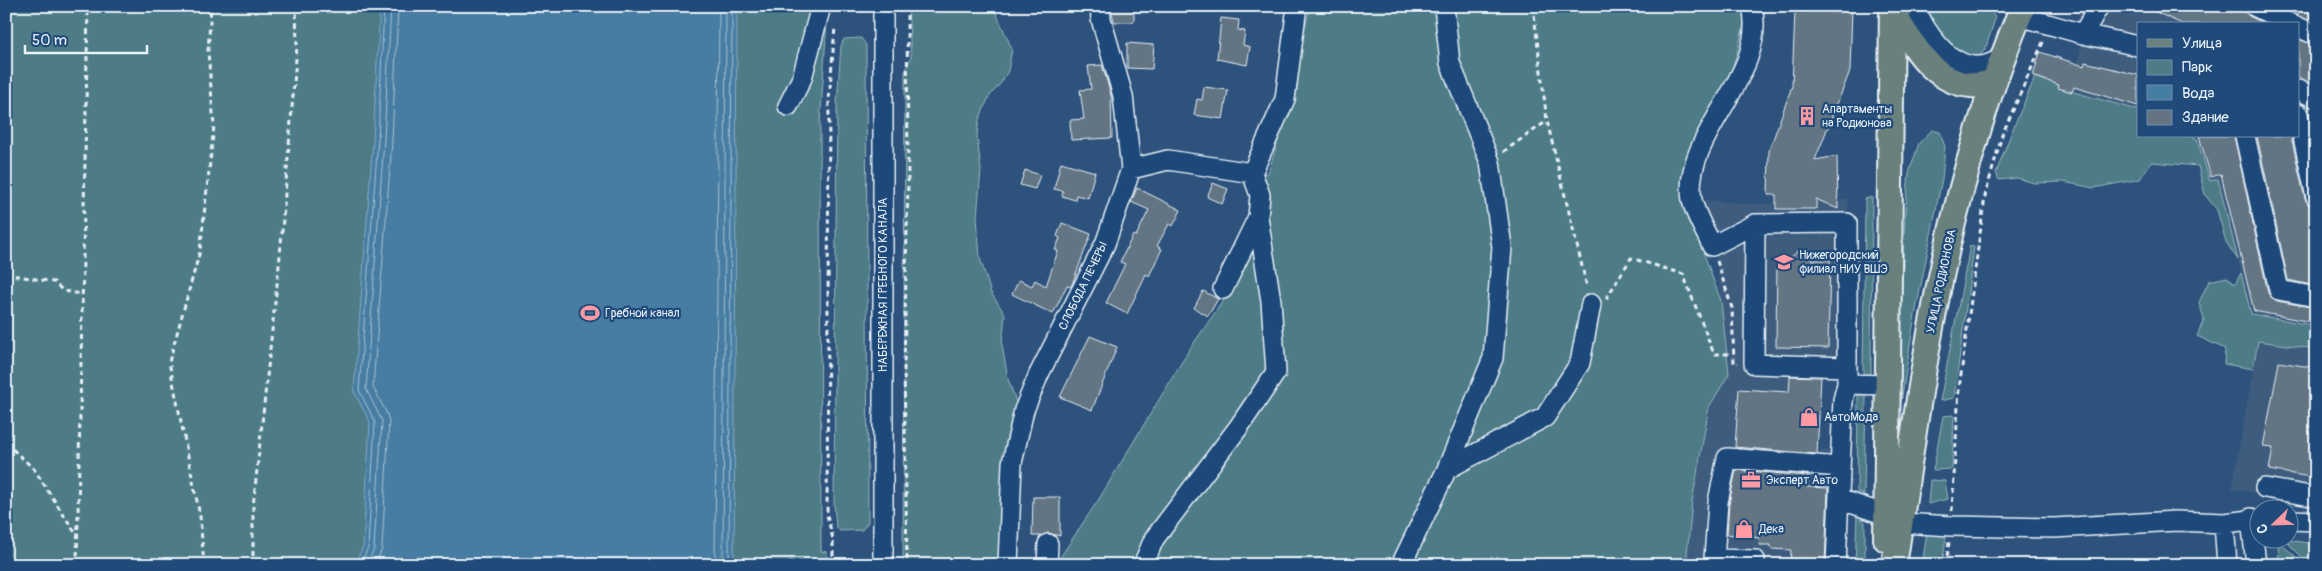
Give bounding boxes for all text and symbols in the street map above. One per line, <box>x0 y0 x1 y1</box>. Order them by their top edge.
scale bar <box>25 22 148 54</box>
legend <box>2137 22 2300 138</box>
text: 50 m <box>32 31 67 50</box>
text: Улица <box>2182 34 2222 53</box>
text: Парк <box>2182 58 2213 77</box>
text: Вода <box>2182 84 2215 103</box>
place label: Апартаменты на Родионова <box>1822 102 1893 131</box>
building icon: Апартаменты на Родионова <box>1796 105 1818 127</box>
text: Здание <box>2182 108 2229 127</box>
street label: НАБЕРЕЖНАЯ ГРЕБНОГО КАНАЛА <box>876 198 891 372</box>
street label: УЛИЦА РОДИОНОВА <box>1923 228 1960 334</box>
street label: СЛОБОДА ПЕЧЕРЫ <box>1056 239 1111 333</box>
place label: Нижегородский филиал НИУ ВШЭ <box>1799 248 1887 277</box>
school or university icon: Нижегородский филиал НИУ ВШЭ <box>1773 251 1795 273</box>
sports icon: Гребной канал <box>579 302 601 324</box>
place label: Гребной канал <box>605 306 680 321</box>
shop icon: АвтоМода <box>1798 406 1820 428</box>
place label: АвтоМода <box>1824 410 1878 425</box>
office icon: Эксперт Авто <box>1740 469 1762 491</box>
place label: Эксперт Авто <box>1766 473 1838 488</box>
north arrow <box>2250 498 2300 548</box>
shop icon: Дека <box>1733 518 1755 540</box>
text: С <box>2253 521 2272 536</box>
place label: Дека <box>1758 522 1784 537</box>

